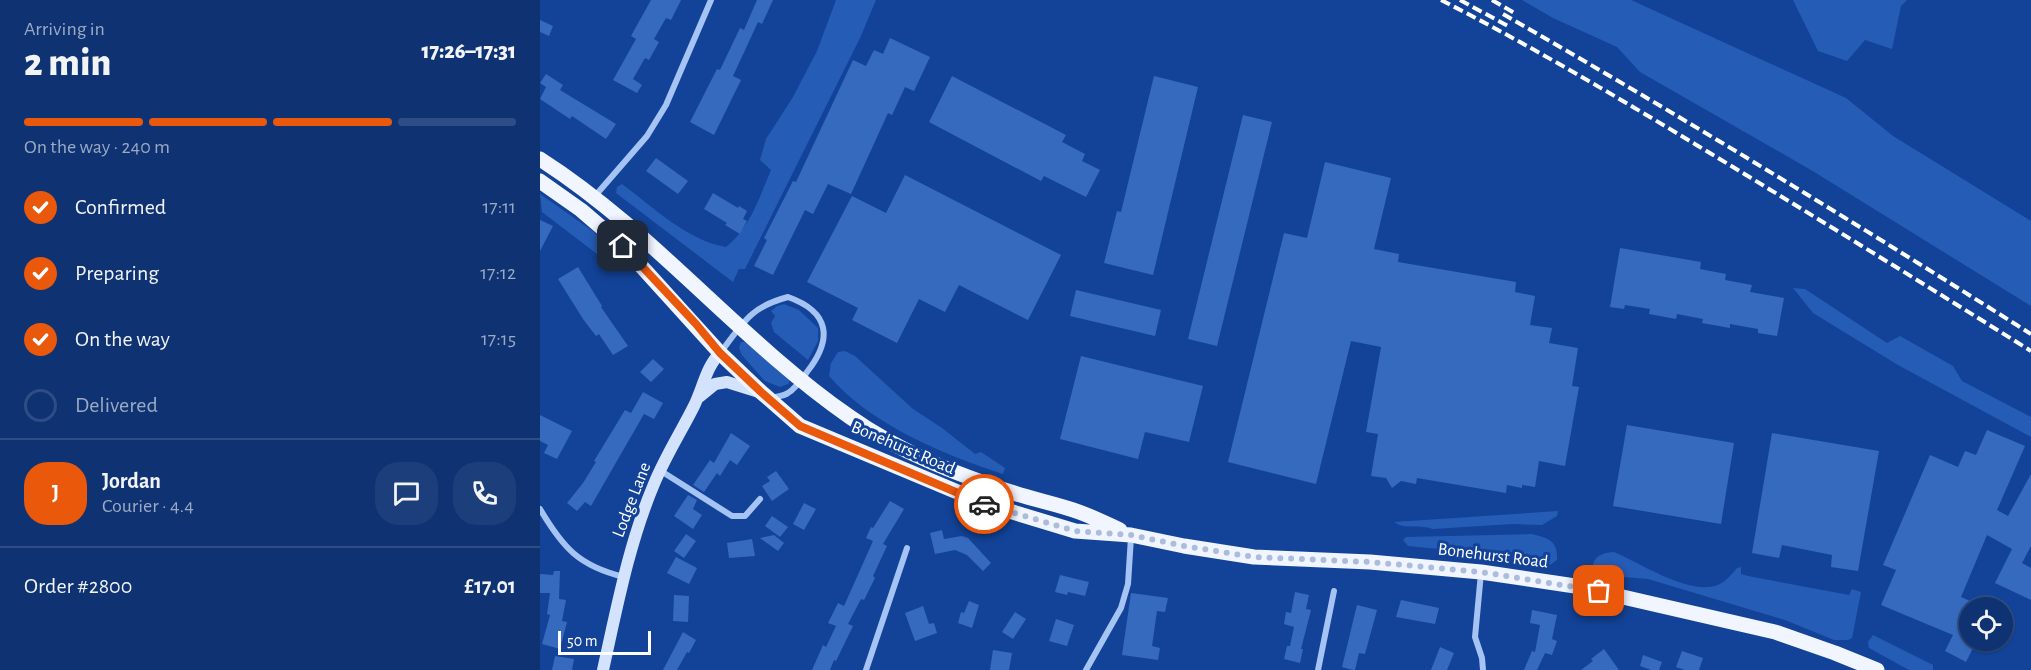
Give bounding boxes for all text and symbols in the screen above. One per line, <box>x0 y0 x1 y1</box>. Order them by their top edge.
text: Arriving in <box>24 19 105 39</box>
text: 17:26–17:31 <box>421 40 516 62</box>
text: 2 min <box>24 44 111 83</box>
text: On the way · 240 m <box>24 137 170 157</box>
icon: check <box>24 191 57 224</box>
text: Confirmed <box>75 196 166 218</box>
text: 17:11 <box>482 197 516 217</box>
pin <box>597 220 648 271</box>
icon: home <box>606 229 639 262</box>
icon: check <box>24 257 57 290</box>
text: Preparing <box>75 262 159 284</box>
text: 17:12 <box>480 263 516 283</box>
icon: check <box>24 323 57 356</box>
text: On the way <box>75 328 170 350</box>
text: 17:15 <box>481 329 516 349</box>
text: Delivered <box>75 394 158 416</box>
street label: Bonehurst Road <box>848 418 958 478</box>
street label: Lodge Lane <box>610 460 654 540</box>
button: chat <box>375 462 438 525</box>
button: phone <box>453 462 516 525</box>
text: Jordan <box>102 470 161 492</box>
courier <box>954 474 1014 534</box>
text: J <box>52 482 59 504</box>
icon: car <box>968 488 1001 521</box>
text: Courier · 4.4 <box>102 496 194 516</box>
street label: Bonehurst Road <box>1437 540 1549 572</box>
pin <box>1573 565 1624 616</box>
icon: bag <box>1582 574 1615 607</box>
text: Order #2800 <box>24 575 132 597</box>
text: £17.01 <box>464 575 516 597</box>
map controls <box>1959 597 2013 651</box>
button: locate <box>1959 597 2013 651</box>
scale bar <box>558 628 651 656</box>
text: 50 m <box>567 633 598 649</box>

